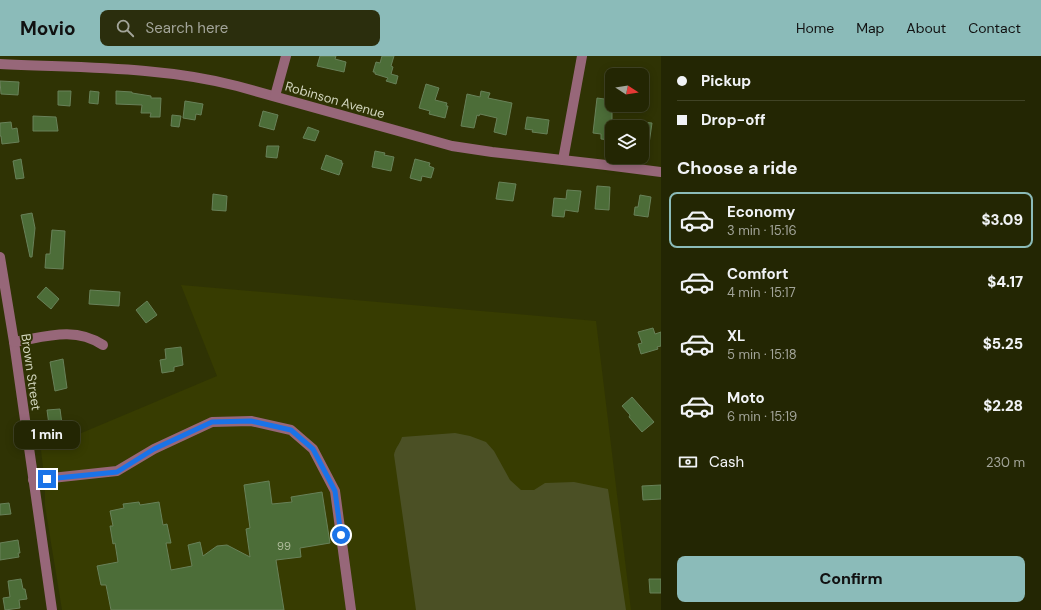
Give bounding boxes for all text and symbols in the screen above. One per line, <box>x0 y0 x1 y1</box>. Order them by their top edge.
search box <box>100 10 380 46</box>
text: Movio <box>20 16 76 41</box>
icon: search <box>114 17 136 39</box>
text: Search here <box>146 18 228 38</box>
text: Home <box>796 19 834 37</box>
text: Map <box>856 19 884 37</box>
text: About <box>906 19 946 37</box>
text: Contact <box>968 19 1021 37</box>
north arrow <box>605 68 649 112</box>
map controls <box>605 68 649 164</box>
text: Pickup <box>701 71 751 91</box>
street label: Robinson Avenue <box>283 78 387 122</box>
text: Drop-off <box>701 110 766 130</box>
button: layers <box>605 120 649 164</box>
text: Choose a ride <box>677 156 798 180</box>
icon: car <box>679 202 715 238</box>
text: Economy <box>727 202 795 222</box>
text: $3.09 <box>981 210 1023 230</box>
text: 3 min · 15:16 <box>727 222 797 239</box>
icon: car <box>679 264 715 300</box>
text: Comfort <box>727 264 788 284</box>
text: $4.17 <box>987 272 1023 292</box>
text: 4 min · 15:17 <box>727 284 796 301</box>
icon: car <box>679 326 715 362</box>
text: XL <box>727 326 745 346</box>
street label: Brown Street <box>17 332 45 412</box>
text: $5.25 <box>983 334 1023 354</box>
text: 5 min · 15:18 <box>727 346 797 363</box>
icon: car <box>679 388 715 424</box>
text: Moto <box>727 388 765 408</box>
text: $2.28 <box>983 396 1023 416</box>
text: 6 min · 15:19 <box>727 408 797 425</box>
callout: 1 min <box>14 421 80 449</box>
text: 1 min <box>31 426 63 443</box>
icon: cash <box>677 451 699 473</box>
text: Cash <box>709 452 744 472</box>
text: 230 m <box>986 454 1025 471</box>
route end <box>38 470 56 488</box>
route start <box>332 526 350 544</box>
house number: 99 <box>277 539 291 553</box>
button: Confirm <box>677 556 1025 602</box>

